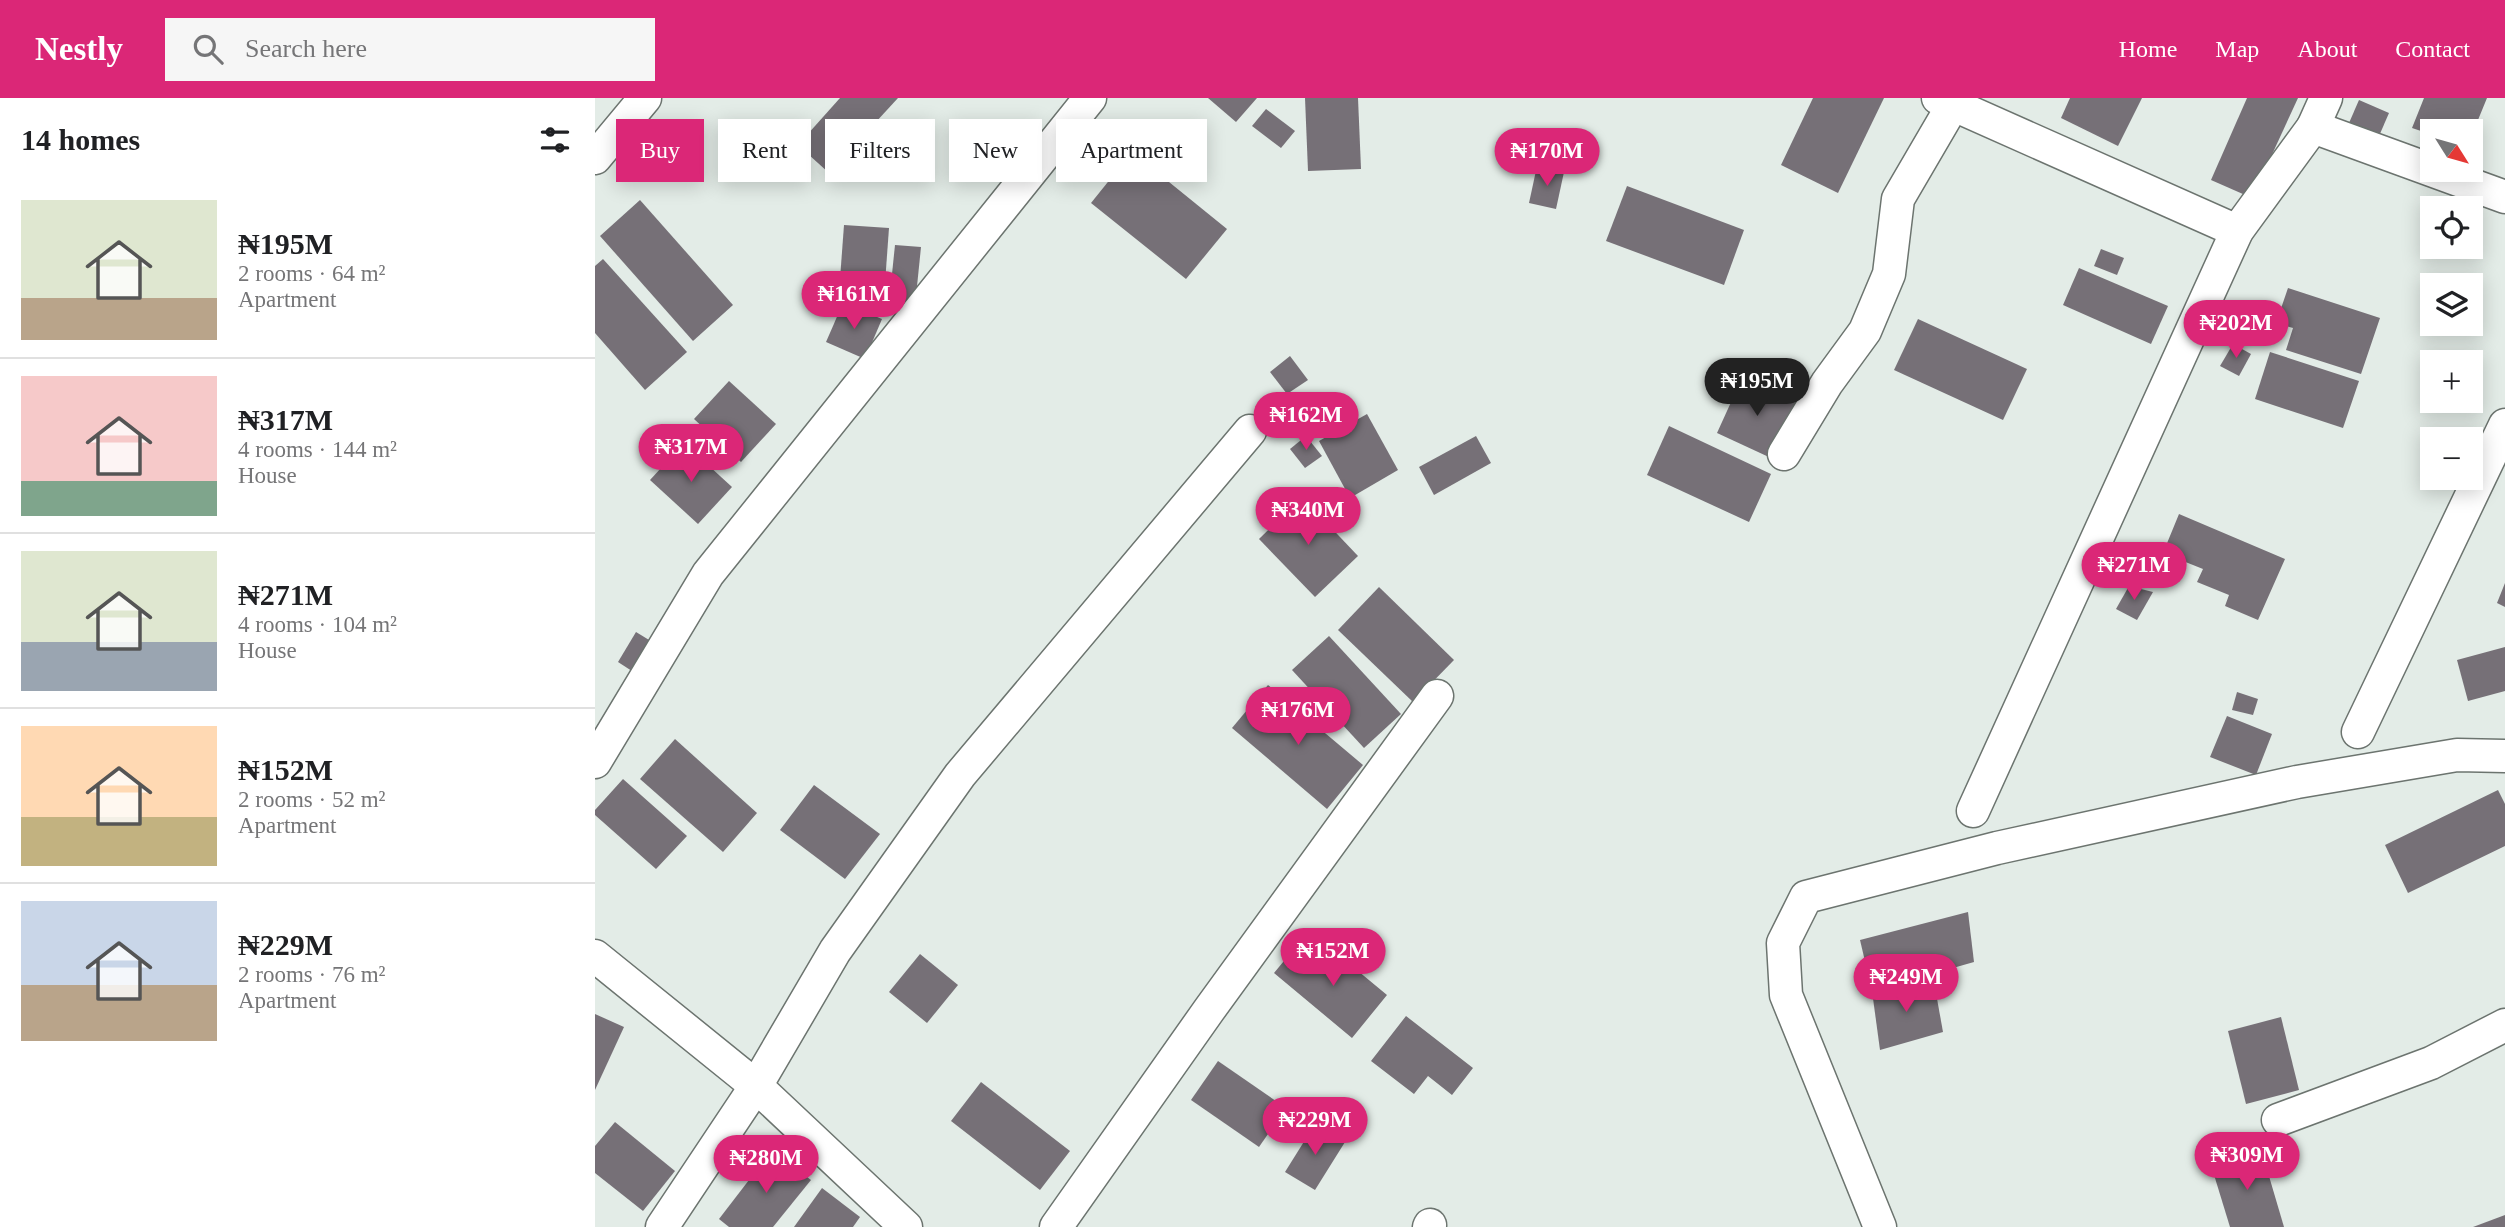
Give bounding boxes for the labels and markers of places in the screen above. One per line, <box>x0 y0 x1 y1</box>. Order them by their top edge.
pin: ₦170M <box>1498 129 1596 188</box>
pin: ₦161M <box>805 272 903 331</box>
pin: ₦202M <box>2187 300 2285 360</box>
pin: ₦195M <box>1708 358 1806 418</box>
pin: ₦162M <box>1257 392 1355 452</box>
pin: ₦317M <box>642 424 740 484</box>
pin: ₦340M <box>1259 488 1357 547</box>
pin: ₦271M <box>2085 542 2183 602</box>
pin: ₦176M <box>1249 688 1347 747</box>
pin: ₦152M <box>1284 928 1382 988</box>
pin: ₦249M <box>1857 954 1955 1014</box>
pin: ₦229M <box>1266 1098 1364 1157</box>
pin: ₦309M <box>2198 1132 2296 1192</box>
pin: ₦280M <box>717 1136 815 1195</box>

